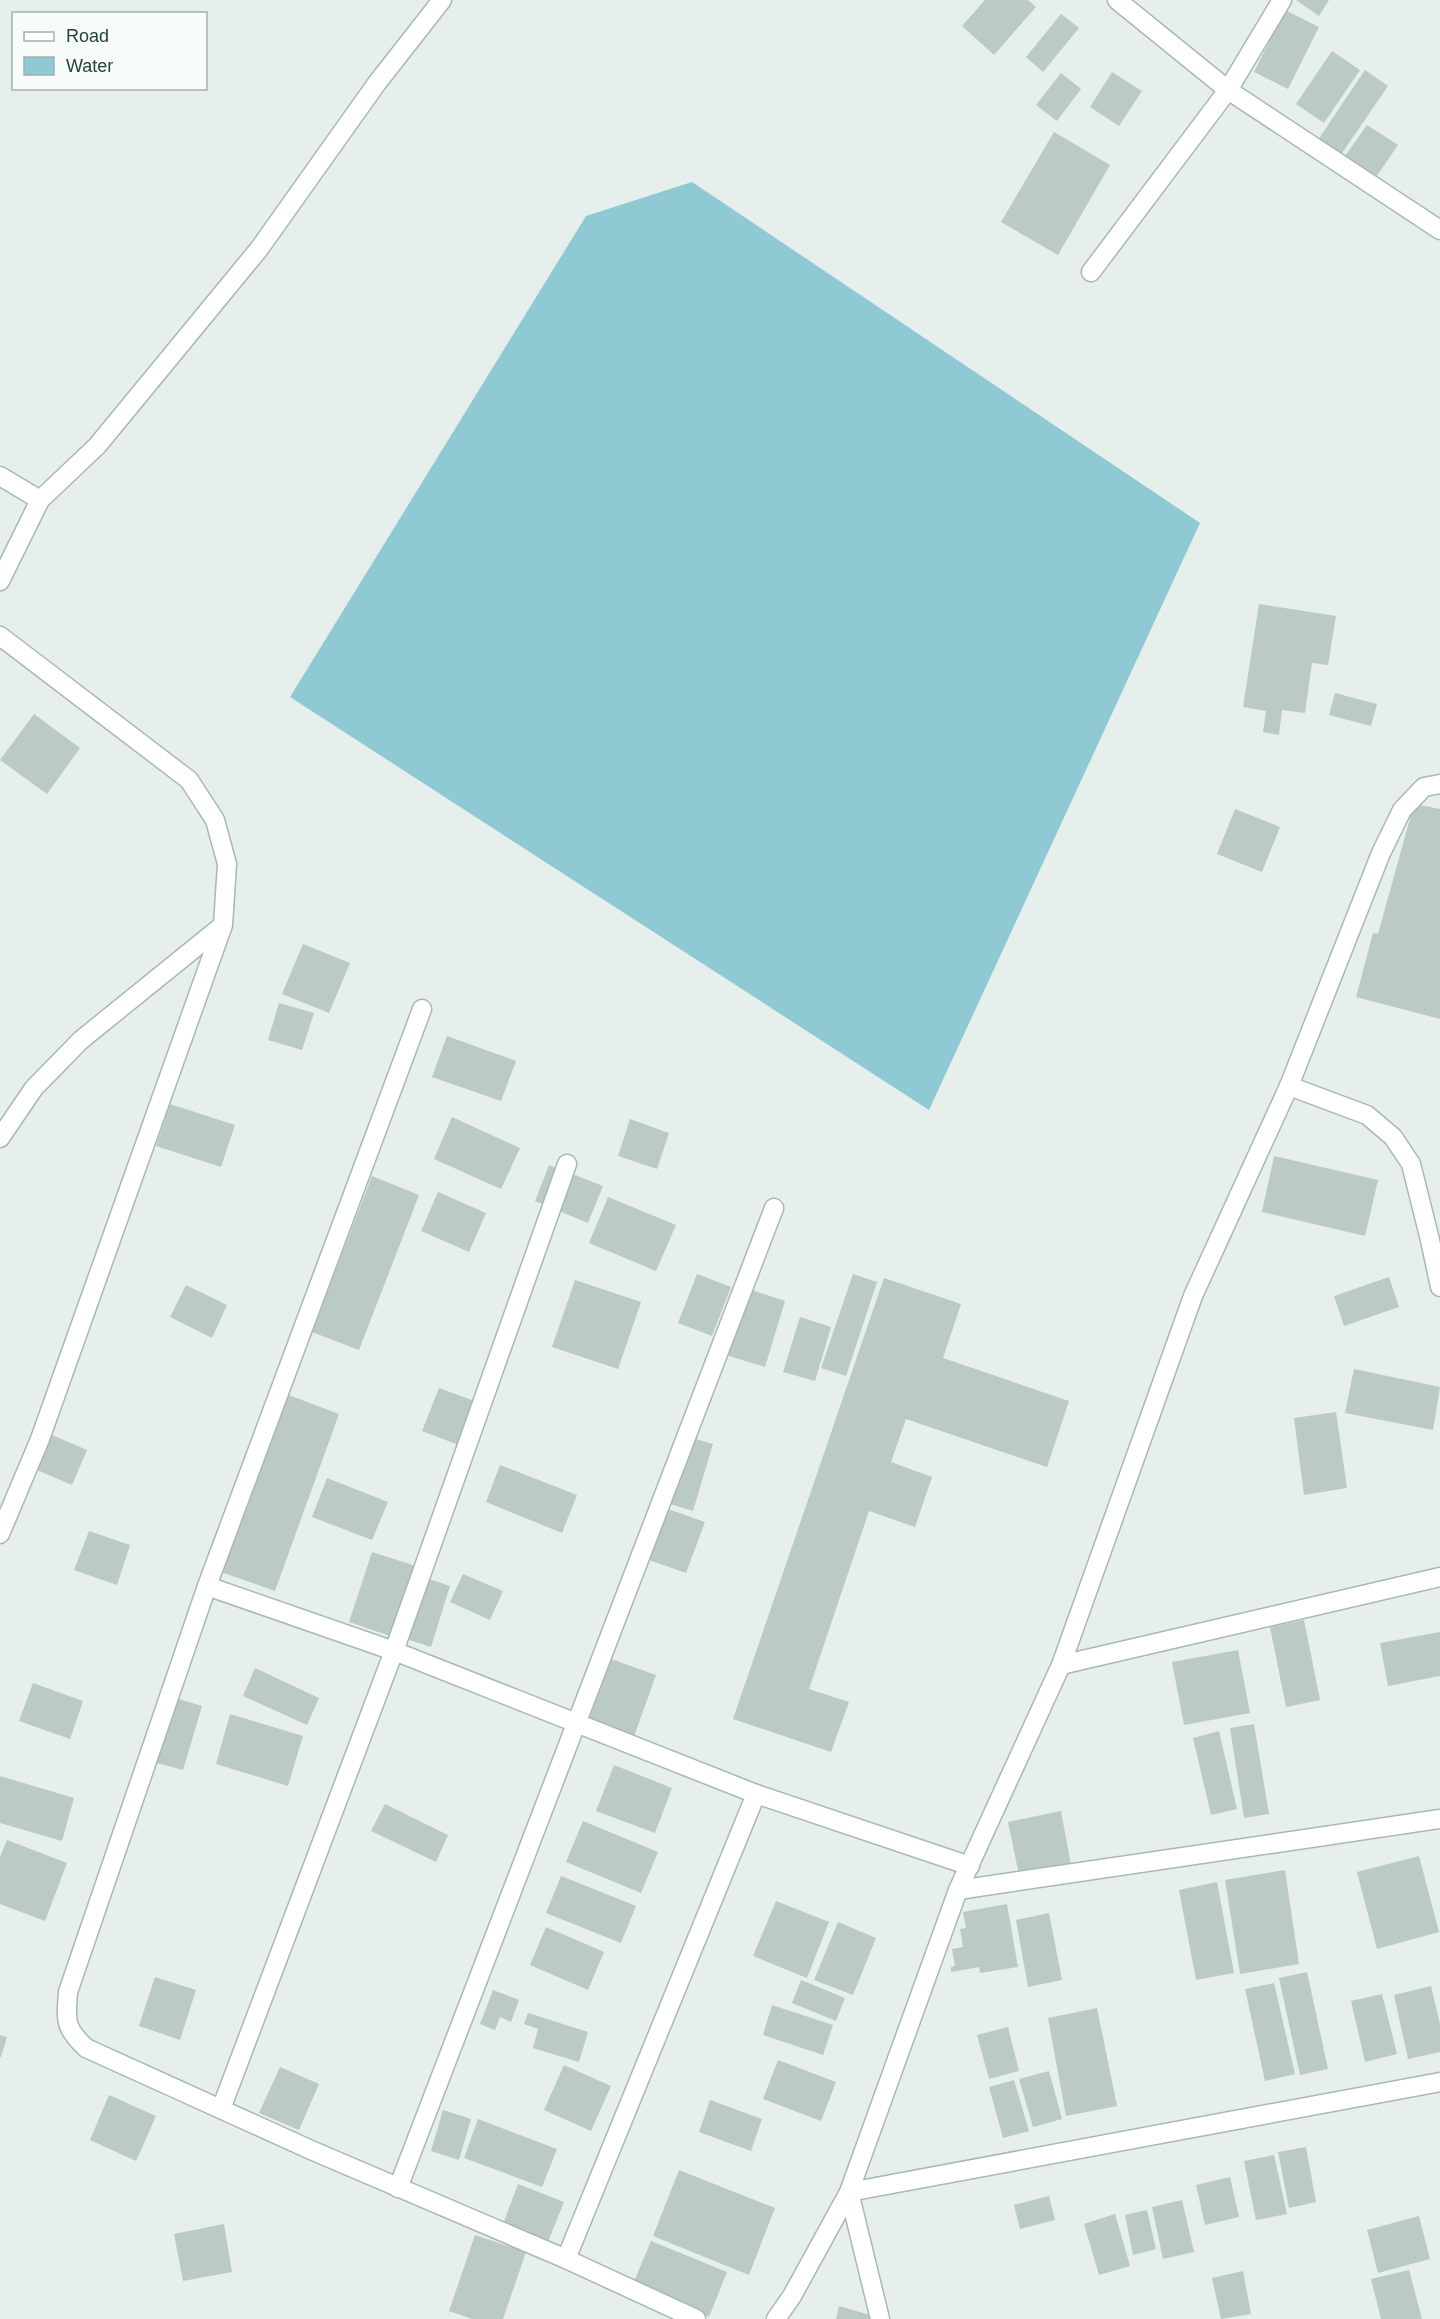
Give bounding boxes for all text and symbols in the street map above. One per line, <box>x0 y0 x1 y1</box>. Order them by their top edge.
legend <box>12 12 207 90</box>
text: Road <box>66 26 109 46</box>
text: Water <box>66 56 113 76</box>

